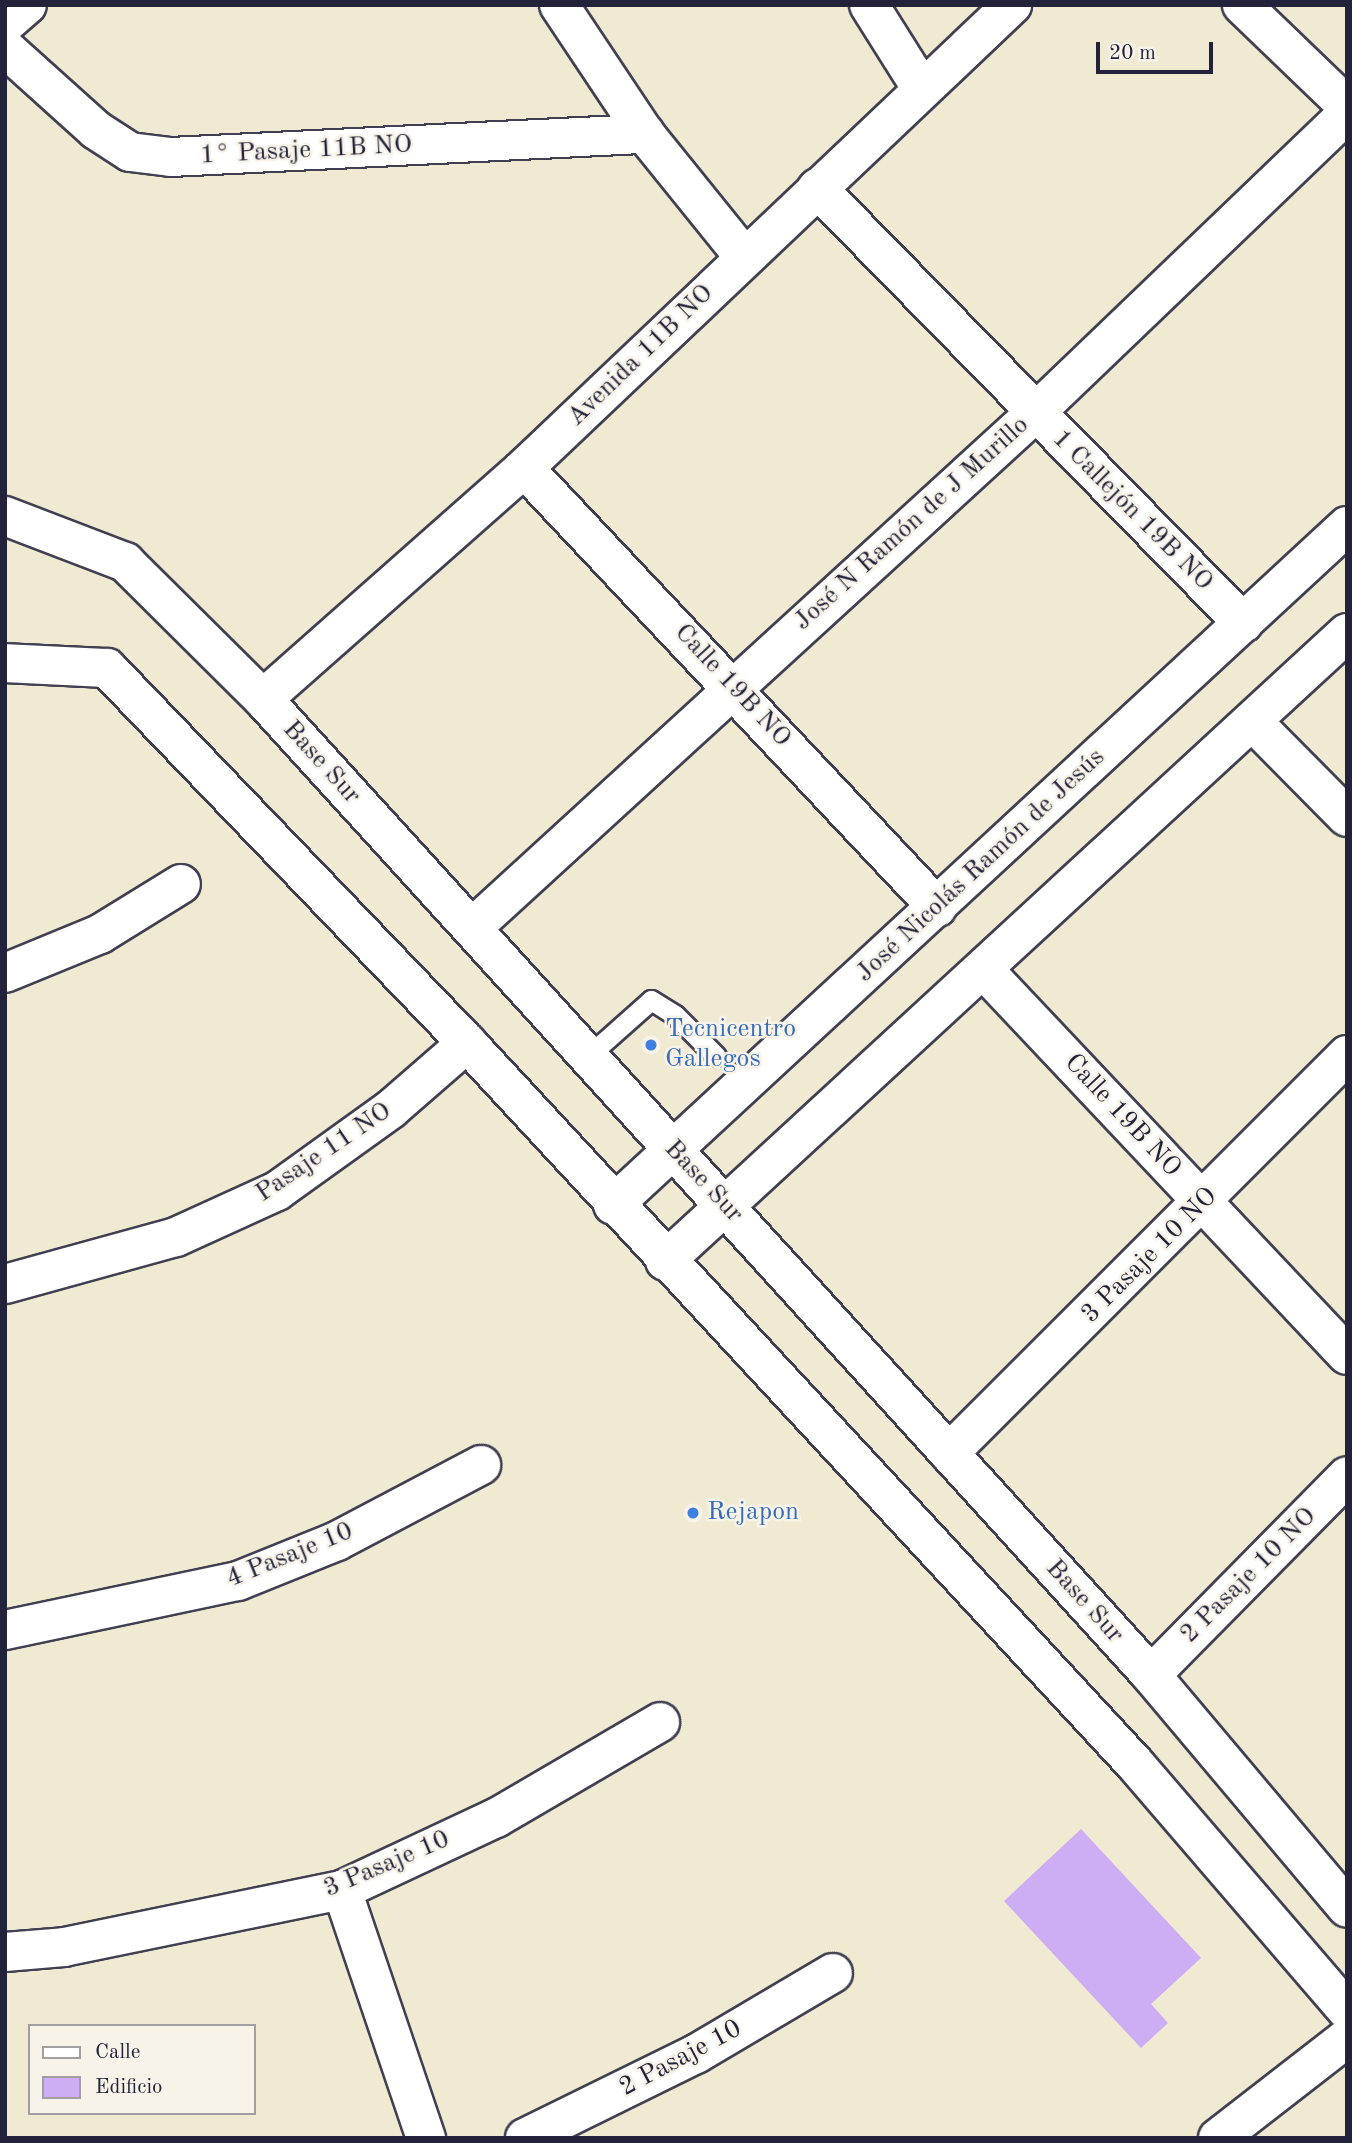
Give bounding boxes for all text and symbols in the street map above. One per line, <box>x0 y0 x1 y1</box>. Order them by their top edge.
scale bar <box>1100 28 1217 72</box>
text: 20 m <box>1109 43 1156 64</box>
street label: 1° Pasaje 11B NO <box>199 130 413 172</box>
street label: Avenida 11B NO <box>561 278 721 434</box>
street label: José N Ramón de J Murillo <box>788 410 1036 638</box>
street label: 1 Callejón 19B NO <box>1045 424 1219 598</box>
street label: Calle 19B NO <box>667 618 797 754</box>
street label: Base Sur <box>275 715 367 811</box>
street label: José Nicolás Ramón de Jesús <box>850 742 1112 990</box>
place label: Tecnicentro Gallegos <box>665 1014 796 1076</box>
marker: Tecnicentro Gallegos <box>643 1037 659 1053</box>
street label: Calle 19B NO <box>1057 1048 1187 1184</box>
street label: Pasaje 11 NO <box>250 1096 398 1210</box>
street label: Base Sur <box>657 1134 749 1230</box>
street label: 3 Pasaje 10 NO <box>1076 1182 1224 1330</box>
place label: Rejapon <box>707 1497 799 1529</box>
street label: 2 Pasaje 10 NO <box>1175 1502 1323 1650</box>
marker: Rejapon <box>685 1505 701 1521</box>
street label: 4 Pasaje 10 <box>222 1517 358 1595</box>
street label: Base Sur <box>1038 1554 1130 1650</box>
street label: 3 Pasaje 10 <box>319 1825 455 1905</box>
street label: 2 Pasaje 10 <box>615 2014 747 2104</box>
legend <box>28 2024 256 2115</box>
text: Calle <box>95 2042 140 2063</box>
text: Edificio <box>95 2077 163 2098</box>

